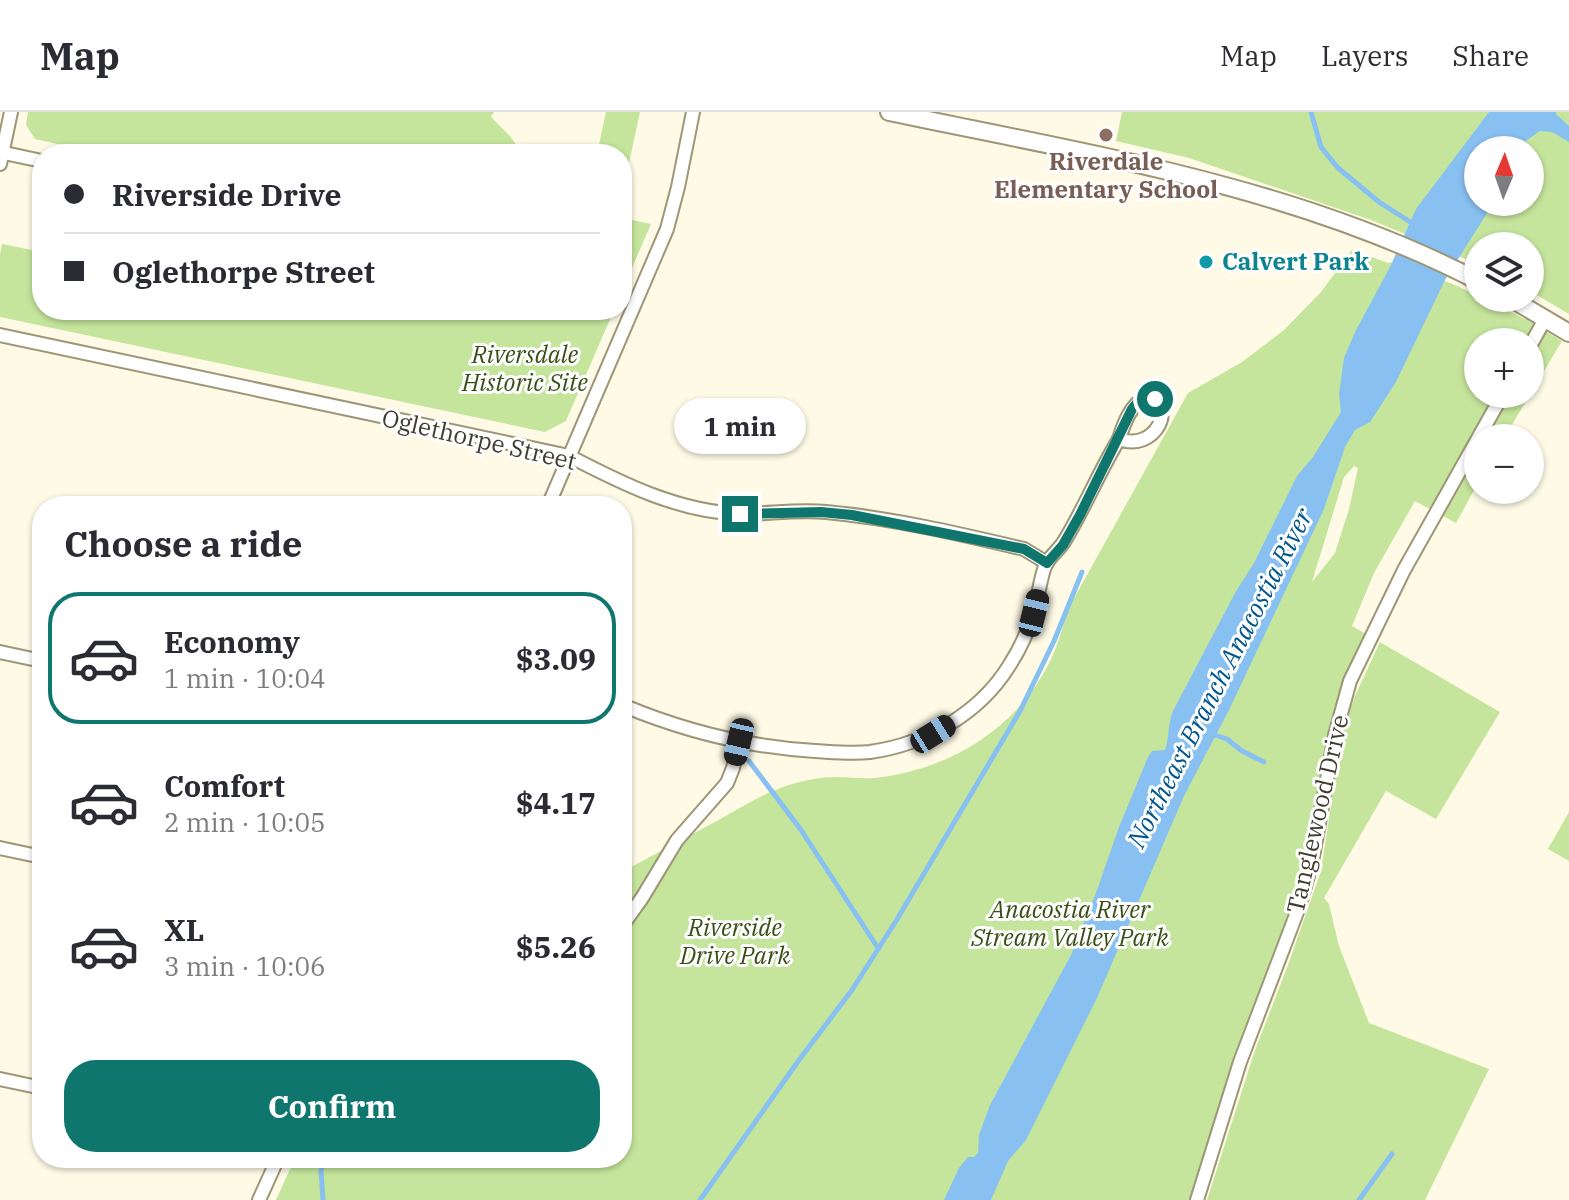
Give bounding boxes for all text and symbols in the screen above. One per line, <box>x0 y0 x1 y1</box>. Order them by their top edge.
text: Map <box>40 31 120 80</box>
text: Map <box>1220 37 1277 74</box>
text: Layers <box>1321 37 1408 74</box>
text: Share <box>1452 37 1529 74</box>
marker: Riverdale Elementary School <box>1097 126 1115 144</box>
north arrow <box>1464 136 1544 216</box>
map controls <box>1464 136 1544 504</box>
place label: Riverdale Elementary School <box>994 145 1218 205</box>
text: Riverside Drive <box>112 175 341 214</box>
button: layers <box>1464 232 1544 312</box>
place label: Calvert Park <box>1222 245 1369 277</box>
text: Oglethorpe Street <box>112 252 375 291</box>
marker: Calvert Park <box>1197 253 1215 271</box>
button: + <box>1464 328 1544 408</box>
park label: Riversdale Historic Site <box>461 338 588 398</box>
route start <box>1137 381 1173 417</box>
callout: 1 min <box>674 398 806 454</box>
street label: Oglethorpe Street <box>379 401 580 477</box>
text: 1 min <box>704 409 776 443</box>
button: − <box>1464 424 1544 504</box>
route end <box>722 496 758 532</box>
water label: Northeast Branch Anacostia River <box>1118 502 1320 854</box>
text: Choose a ride <box>64 520 303 567</box>
car <box>1017 587 1051 639</box>
icon: car <box>68 622 140 694</box>
text: Economy <box>164 622 300 661</box>
text: $3.09 <box>516 639 596 678</box>
text: 1 min · 10:04 <box>164 661 326 695</box>
car <box>906 711 960 757</box>
street label: Tanglewood Drive <box>1279 711 1355 916</box>
car <box>722 716 756 768</box>
icon: car <box>68 766 140 838</box>
text: Comfort <box>164 766 285 805</box>
text: $4.17 <box>516 783 596 822</box>
text: 2 min · 10:05 <box>164 805 326 839</box>
park label: Anacostia River Stream Valley Park <box>970 893 1169 953</box>
icon: car <box>68 910 140 982</box>
text: XL <box>164 910 204 949</box>
park label: Riverside Drive Park <box>679 911 790 971</box>
text: $5.26 <box>516 927 596 966</box>
text: 3 min · 10:06 <box>164 949 326 983</box>
button: Confirm <box>64 1060 600 1152</box>

